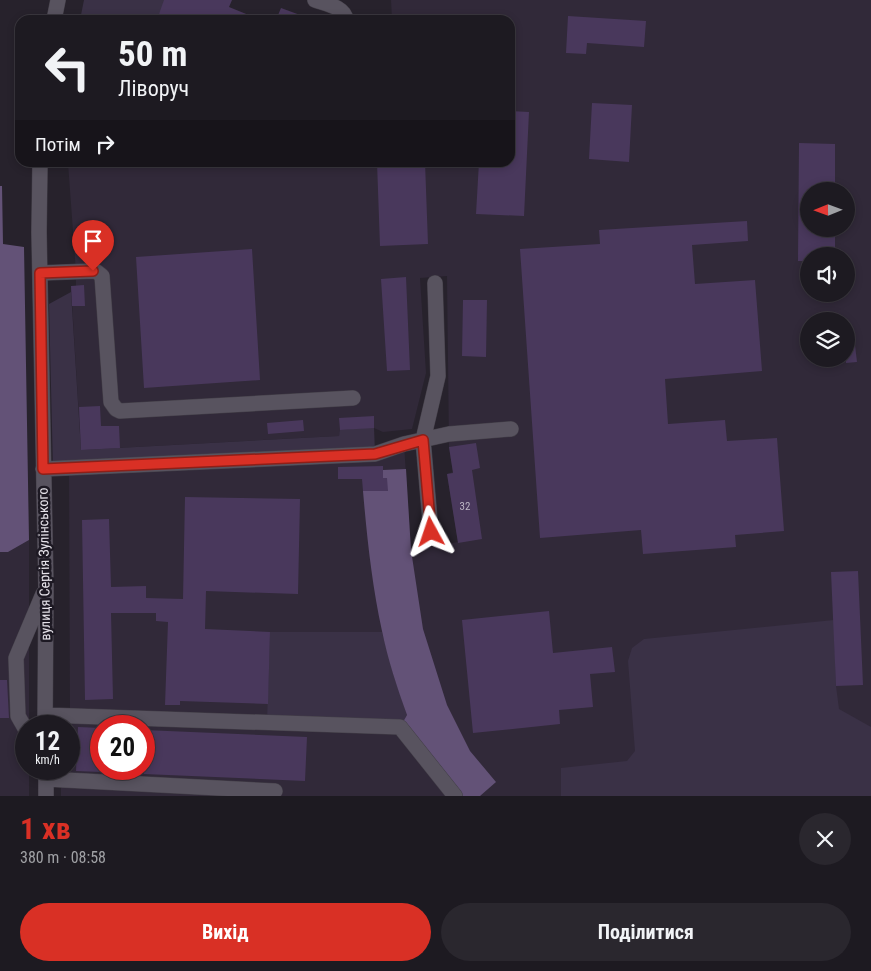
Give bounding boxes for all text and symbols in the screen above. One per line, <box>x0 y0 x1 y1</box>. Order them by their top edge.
text: 50 m <box>118 34 187 75</box>
icon: left <box>35 35 100 100</box>
text: Ліворуч <box>118 76 189 101</box>
icon: right <box>91 130 119 158</box>
text: Потім <box>35 133 81 156</box>
north arrow <box>800 182 855 238</box>
map controls <box>800 182 855 367</box>
pin <box>72 220 114 271</box>
icon: arrive <box>79 227 107 255</box>
button: sound <box>800 247 855 302</box>
button: layers <box>800 312 855 367</box>
street label: вулиця Сергія Зулінського <box>35 487 53 641</box>
house number: 32 <box>460 500 470 513</box>
position arrow <box>404 505 456 557</box>
speed limit sign: 20 <box>90 715 155 780</box>
text: 12 <box>35 727 60 756</box>
text: km/h <box>35 753 60 767</box>
text: 1 хв <box>20 811 71 846</box>
button: close <box>799 813 851 865</box>
text: 380 m · 08:58 <box>20 848 106 867</box>
button: Вихід <box>20 903 431 961</box>
button: Поділитися <box>441 903 851 961</box>

